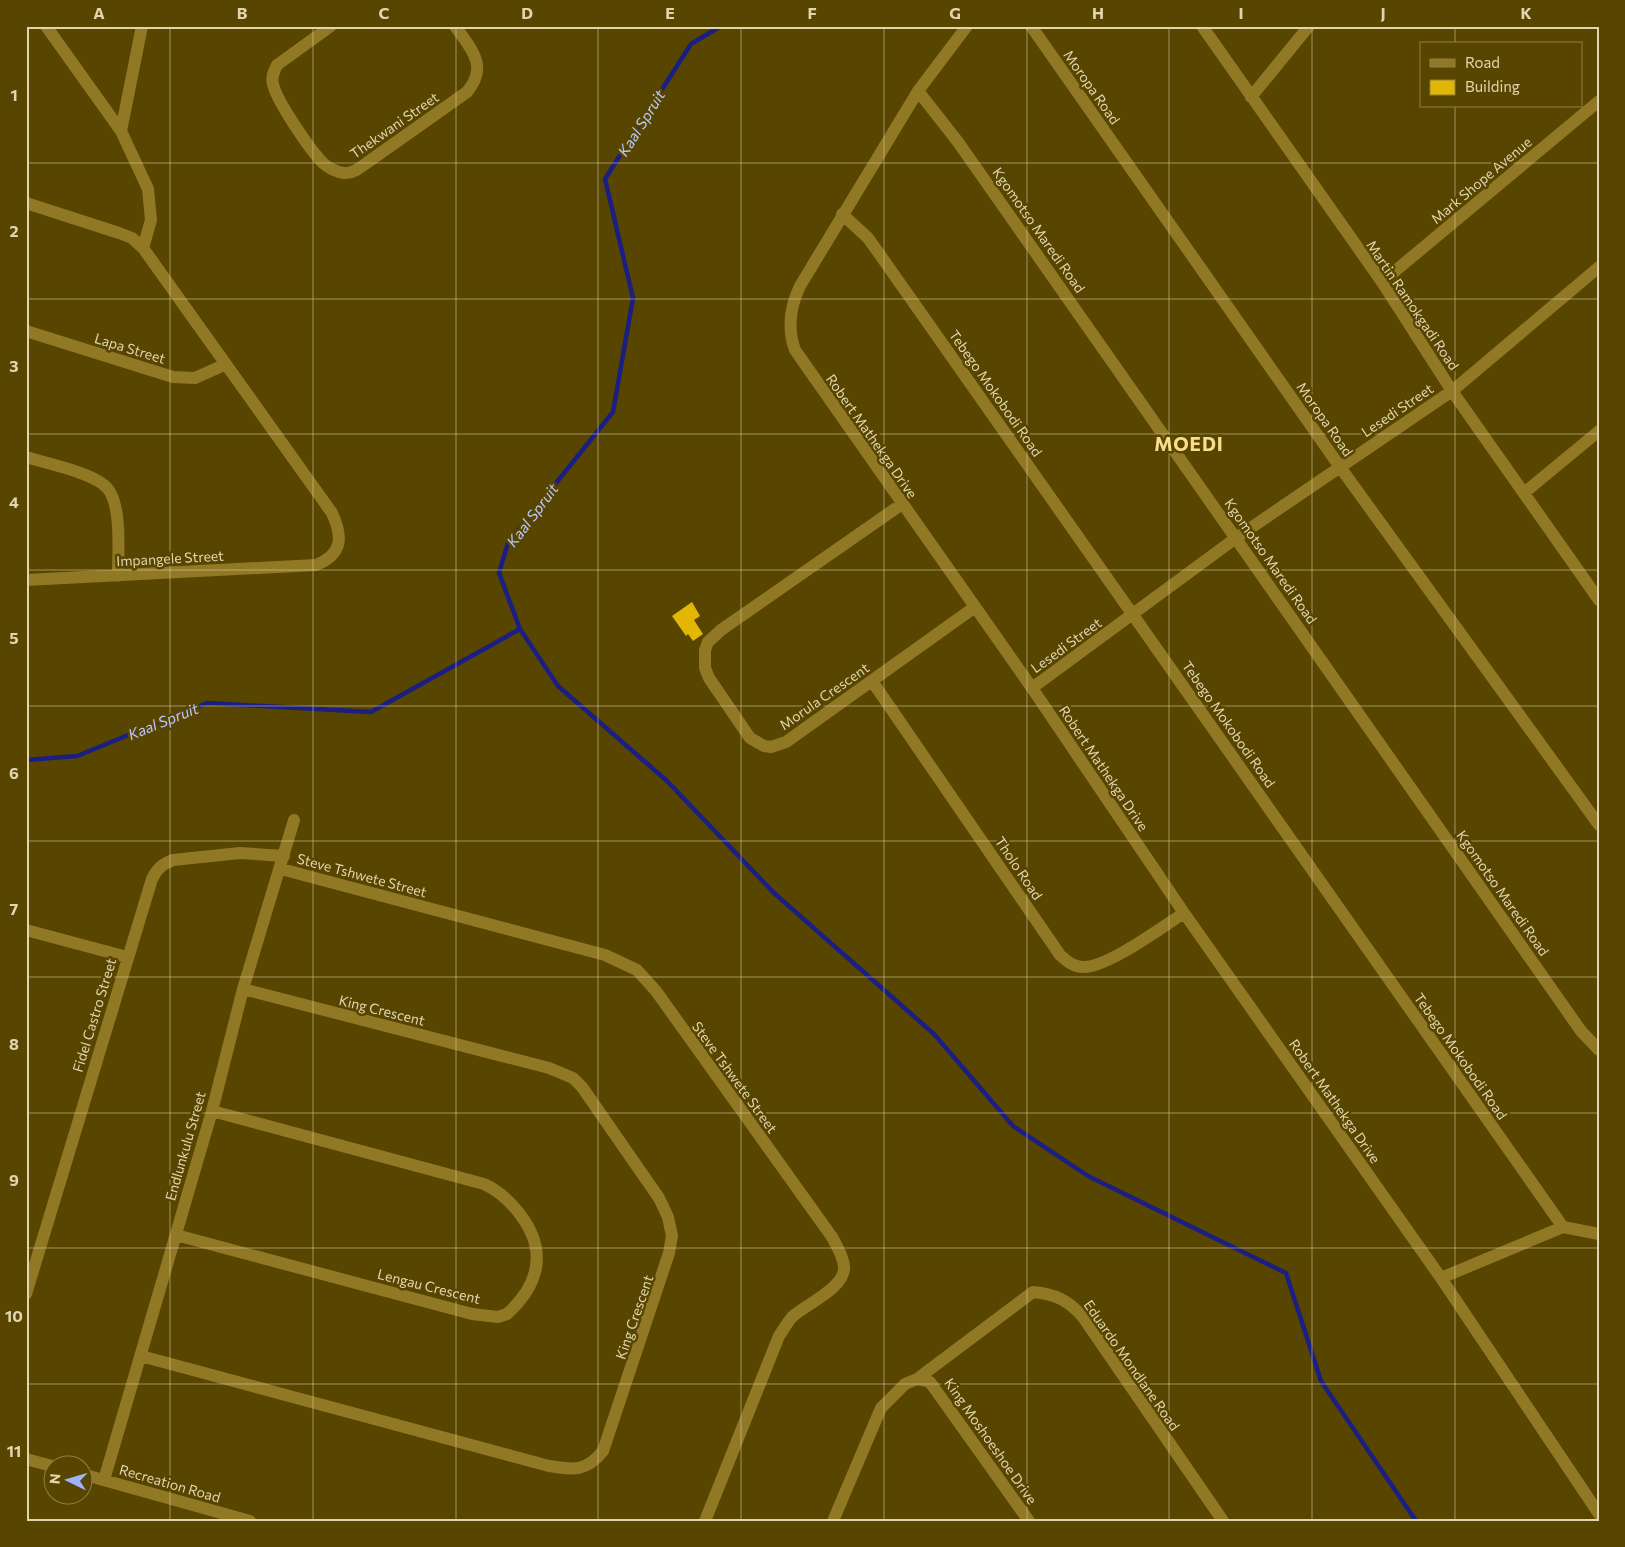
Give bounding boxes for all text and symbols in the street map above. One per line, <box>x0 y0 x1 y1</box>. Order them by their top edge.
text: A <box>93 3 105 22</box>
text: B <box>237 3 248 22</box>
text: C <box>379 3 390 22</box>
text: D <box>521 3 533 22</box>
text: E <box>665 3 675 22</box>
text: F <box>807 3 817 22</box>
text: G <box>949 3 961 22</box>
text: H <box>1092 3 1104 22</box>
text: I <box>1238 3 1244 22</box>
text: J <box>1380 3 1386 22</box>
text: K <box>1520 3 1532 22</box>
legend <box>1420 42 1582 108</box>
street label: Moropa Road <box>1060 47 1124 127</box>
text: Road <box>1465 53 1500 71</box>
text: Building <box>1465 77 1520 95</box>
text: 1 <box>10 85 18 104</box>
water label: Kaal Spruit <box>614 86 669 159</box>
street label: Thekwani Street <box>346 88 442 162</box>
street label: Mark Shope Avenue <box>1427 133 1535 227</box>
street label: Kgomotso Maredi Road <box>989 164 1089 296</box>
text: 2 <box>9 221 19 240</box>
street label: Martin Ramokgadi Road <box>1363 237 1463 373</box>
street label: Tebego Mokobodi Road <box>946 326 1046 460</box>
street label: Lapa Street <box>93 329 168 367</box>
text: 3 <box>9 356 19 375</box>
street label: Robert Mathekga Drive <box>823 371 921 501</box>
street label: Moropa Road <box>1293 379 1357 459</box>
street label: Lesedi Street <box>1358 380 1436 440</box>
district label: MOEDI <box>1154 432 1224 455</box>
water label: Kaal Spruit <box>502 479 562 550</box>
text: 4 <box>9 492 19 511</box>
street label: Kgomotso Maredi Road <box>1221 495 1321 627</box>
street label: Impangele Street <box>116 547 225 569</box>
street label: Lesedi Street <box>1027 614 1105 676</box>
text: 5 <box>9 628 19 647</box>
street label: Tebego Mokobodi Road <box>1179 657 1279 791</box>
street label: Morula Crescent <box>776 659 872 733</box>
water label: Kaal Spruit <box>125 698 202 743</box>
street label: Robert Mathekga Drive <box>1056 702 1152 834</box>
text: 6 <box>9 763 19 782</box>
street label: Kgomotso Maredi Road <box>1453 827 1553 959</box>
street label: Tholo Road <box>992 833 1046 903</box>
street label: Steve Tshwete Street <box>295 849 429 901</box>
text: 7 <box>10 899 19 918</box>
street label: Fidel Castro Street <box>69 956 119 1074</box>
street label: Tebego Mokobodi Road <box>1411 989 1511 1123</box>
street label: King Crescent <box>337 991 427 1029</box>
street label: Steve Tshwete Street <box>689 1018 781 1136</box>
text: 8 <box>9 1034 19 1053</box>
street label: Robert Mathekga Drive <box>1286 1036 1384 1166</box>
street label: Endlunkulu Street <box>161 1089 209 1203</box>
text: 9 <box>9 1170 19 1189</box>
street label: Lengau Crescent <box>376 1265 482 1307</box>
street label: King Crescent <box>612 1272 656 1361</box>
street label: Eduardo Mondlane Road <box>1080 1296 1184 1434</box>
text: 10 <box>5 1306 23 1325</box>
street label: King Moshoeshoe Drive <box>941 1375 1041 1507</box>
text: 11 <box>7 1441 21 1460</box>
north arrow <box>42 1454 92 1504</box>
street label: Recreation Road <box>117 1460 223 1506</box>
text: N <box>46 1473 63 1485</box>

